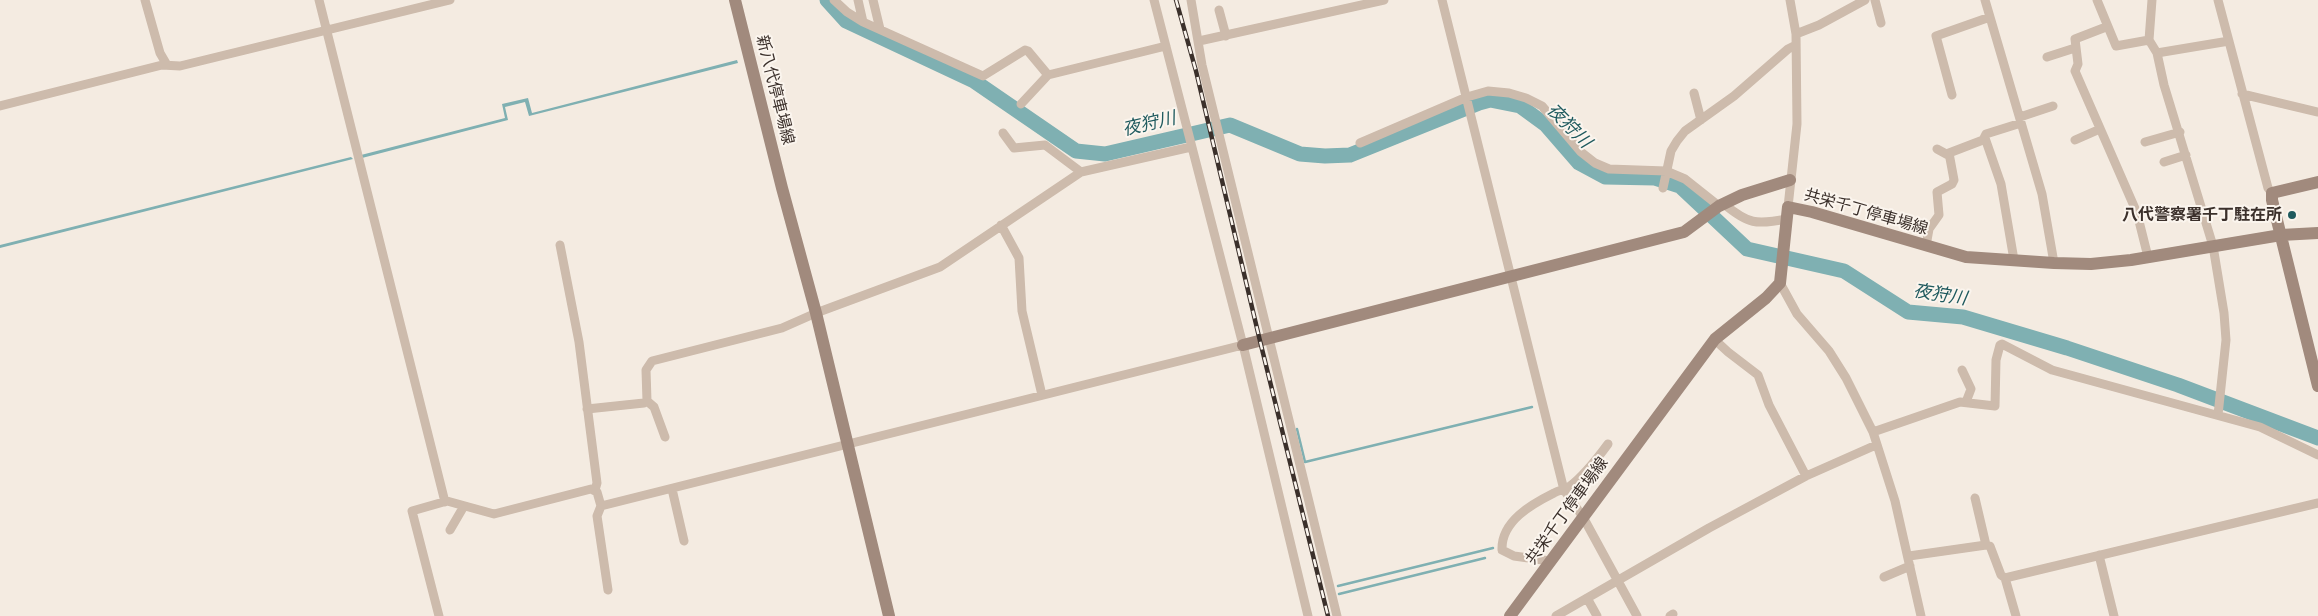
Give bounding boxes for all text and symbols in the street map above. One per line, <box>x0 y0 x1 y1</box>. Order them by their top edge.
street label: 新八代停車場線 <box>752 33 798 147</box>
water label: 夜狩川 <box>1542 99 1596 153</box>
water label: 夜狩川 <box>1120 107 1178 141</box>
street label: 共栄千丁停車場線 <box>1802 185 1930 239</box>
place label: 八代警察署千丁駐在所 <box>2122 205 2282 225</box>
marker: 八代警察署千丁駐在所 <box>2286 209 2298 221</box>
water label: 夜狩川 <box>1912 280 1968 310</box>
street label: 共栄千丁停車場線 <box>1522 454 1612 568</box>

